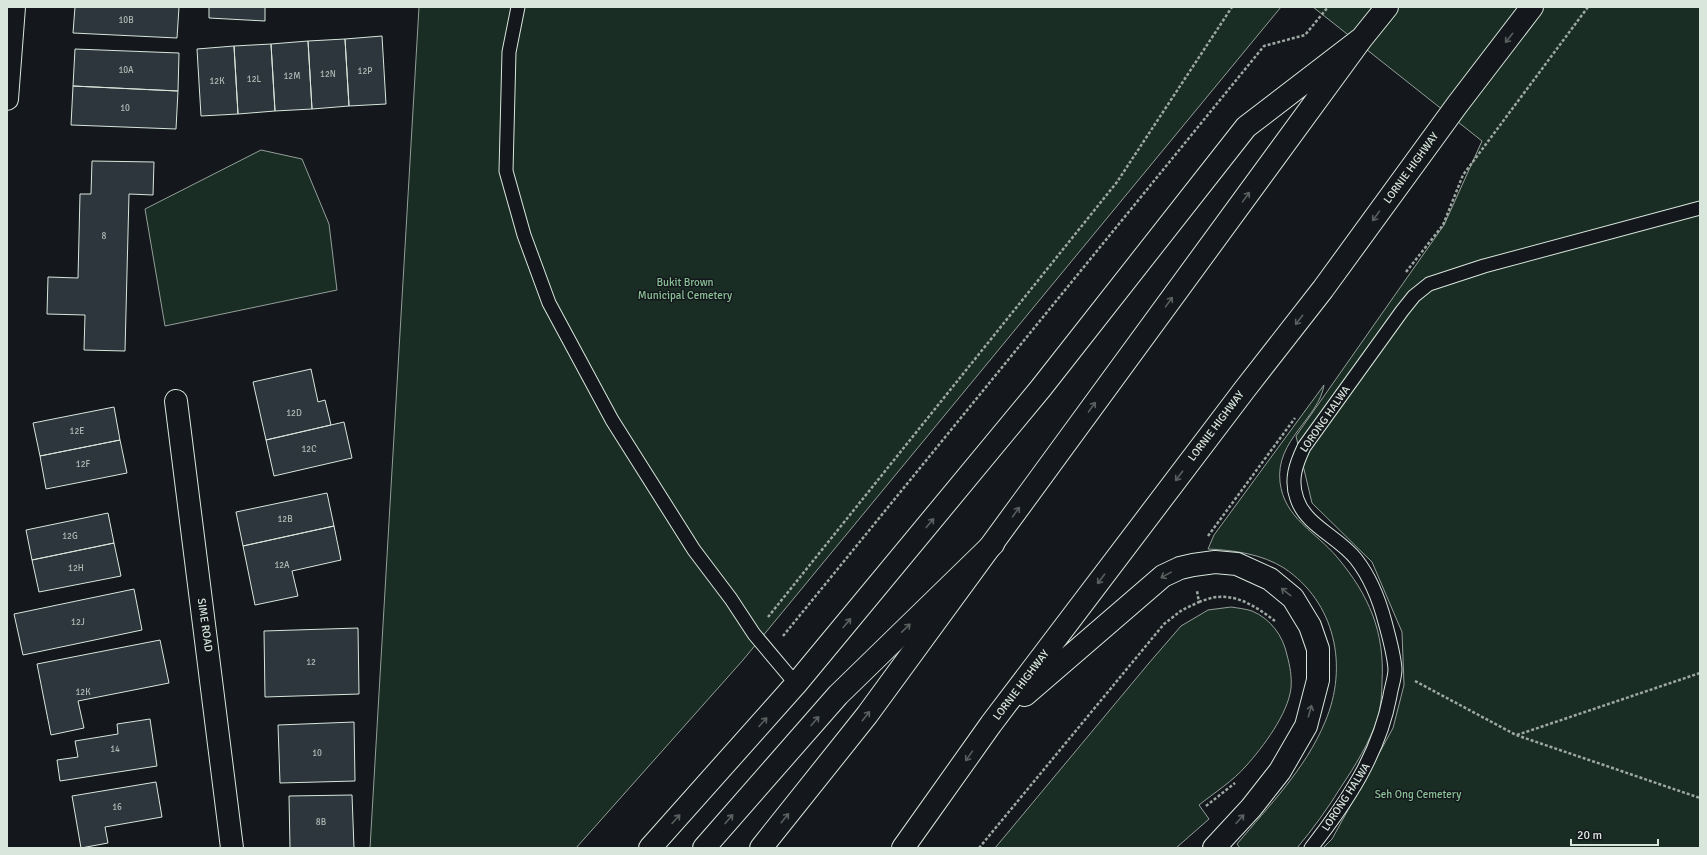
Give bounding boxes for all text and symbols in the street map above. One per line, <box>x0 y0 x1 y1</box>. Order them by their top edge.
house number: 10B <box>118 15 134 26</box>
one-way arrow <box>1504 32 1513 43</box>
house number: 10A <box>118 65 134 76</box>
house number: 12P <box>358 66 372 77</box>
house number: 12N <box>320 69 336 80</box>
house number: 12M <box>284 71 301 82</box>
house number: 12L <box>247 74 262 85</box>
house number: 12K <box>209 76 225 87</box>
house number: 10 <box>120 103 130 114</box>
street label: LORNIE HIGHWAY <box>1381 130 1441 206</box>
one-way arrow <box>1242 192 1250 203</box>
one-way arrow <box>1372 210 1380 221</box>
house number: 8 <box>102 231 107 242</box>
park label: Bukit Brown Municipal Cemetery <box>638 276 733 302</box>
one-way arrow <box>1165 297 1173 308</box>
one-way arrow <box>1294 314 1303 325</box>
street label: LORONG HALWA <box>1297 383 1353 455</box>
street label: LORNIE HIGHWAY <box>1185 388 1247 464</box>
one-way arrow <box>1088 402 1097 413</box>
house number: 12D <box>286 408 302 419</box>
house number: 12E <box>70 426 84 437</box>
house number: 12C <box>301 444 317 455</box>
house number: 12F <box>76 459 91 470</box>
one-way arrow <box>1175 470 1183 481</box>
one-way arrow <box>1012 507 1020 518</box>
house number: 12B <box>277 514 293 525</box>
one-way arrow <box>925 517 934 528</box>
house number: 12G <box>62 531 78 542</box>
house number: 12A <box>274 560 290 571</box>
house number: 12H <box>68 563 84 574</box>
one-way arrow <box>1160 572 1172 579</box>
one-way arrow <box>1097 574 1105 585</box>
one-way arrow <box>1280 587 1291 596</box>
street label: SIME ROAD <box>195 597 215 653</box>
house number: 12J <box>71 617 85 628</box>
one-way arrow <box>843 617 852 628</box>
one-way arrow <box>901 624 911 633</box>
street label: LORNIE HIGHWAY <box>990 647 1052 723</box>
house number: 12 <box>306 657 316 668</box>
house number: 12K <box>75 687 91 698</box>
one-way arrow <box>1307 705 1314 718</box>
one-way arrow <box>862 711 871 722</box>
one-way arrow <box>811 716 820 726</box>
one-way arrow <box>758 717 768 727</box>
house number: 14 <box>110 744 120 755</box>
house number: 10 <box>312 748 322 759</box>
one-way arrow <box>965 750 973 761</box>
street label: LORONG HALWA <box>1319 760 1373 833</box>
park label: Seh Ong Cemetery <box>1375 788 1462 801</box>
house number: 16 <box>112 802 122 813</box>
one-way arrow <box>781 812 789 823</box>
one-way arrow <box>725 813 734 824</box>
one-way arrow <box>672 814 681 824</box>
one-way arrow <box>1236 814 1245 825</box>
house number: 8B <box>316 817 326 828</box>
scale bar <box>1571 821 1658 847</box>
text: 20 m <box>1577 828 1602 843</box>

